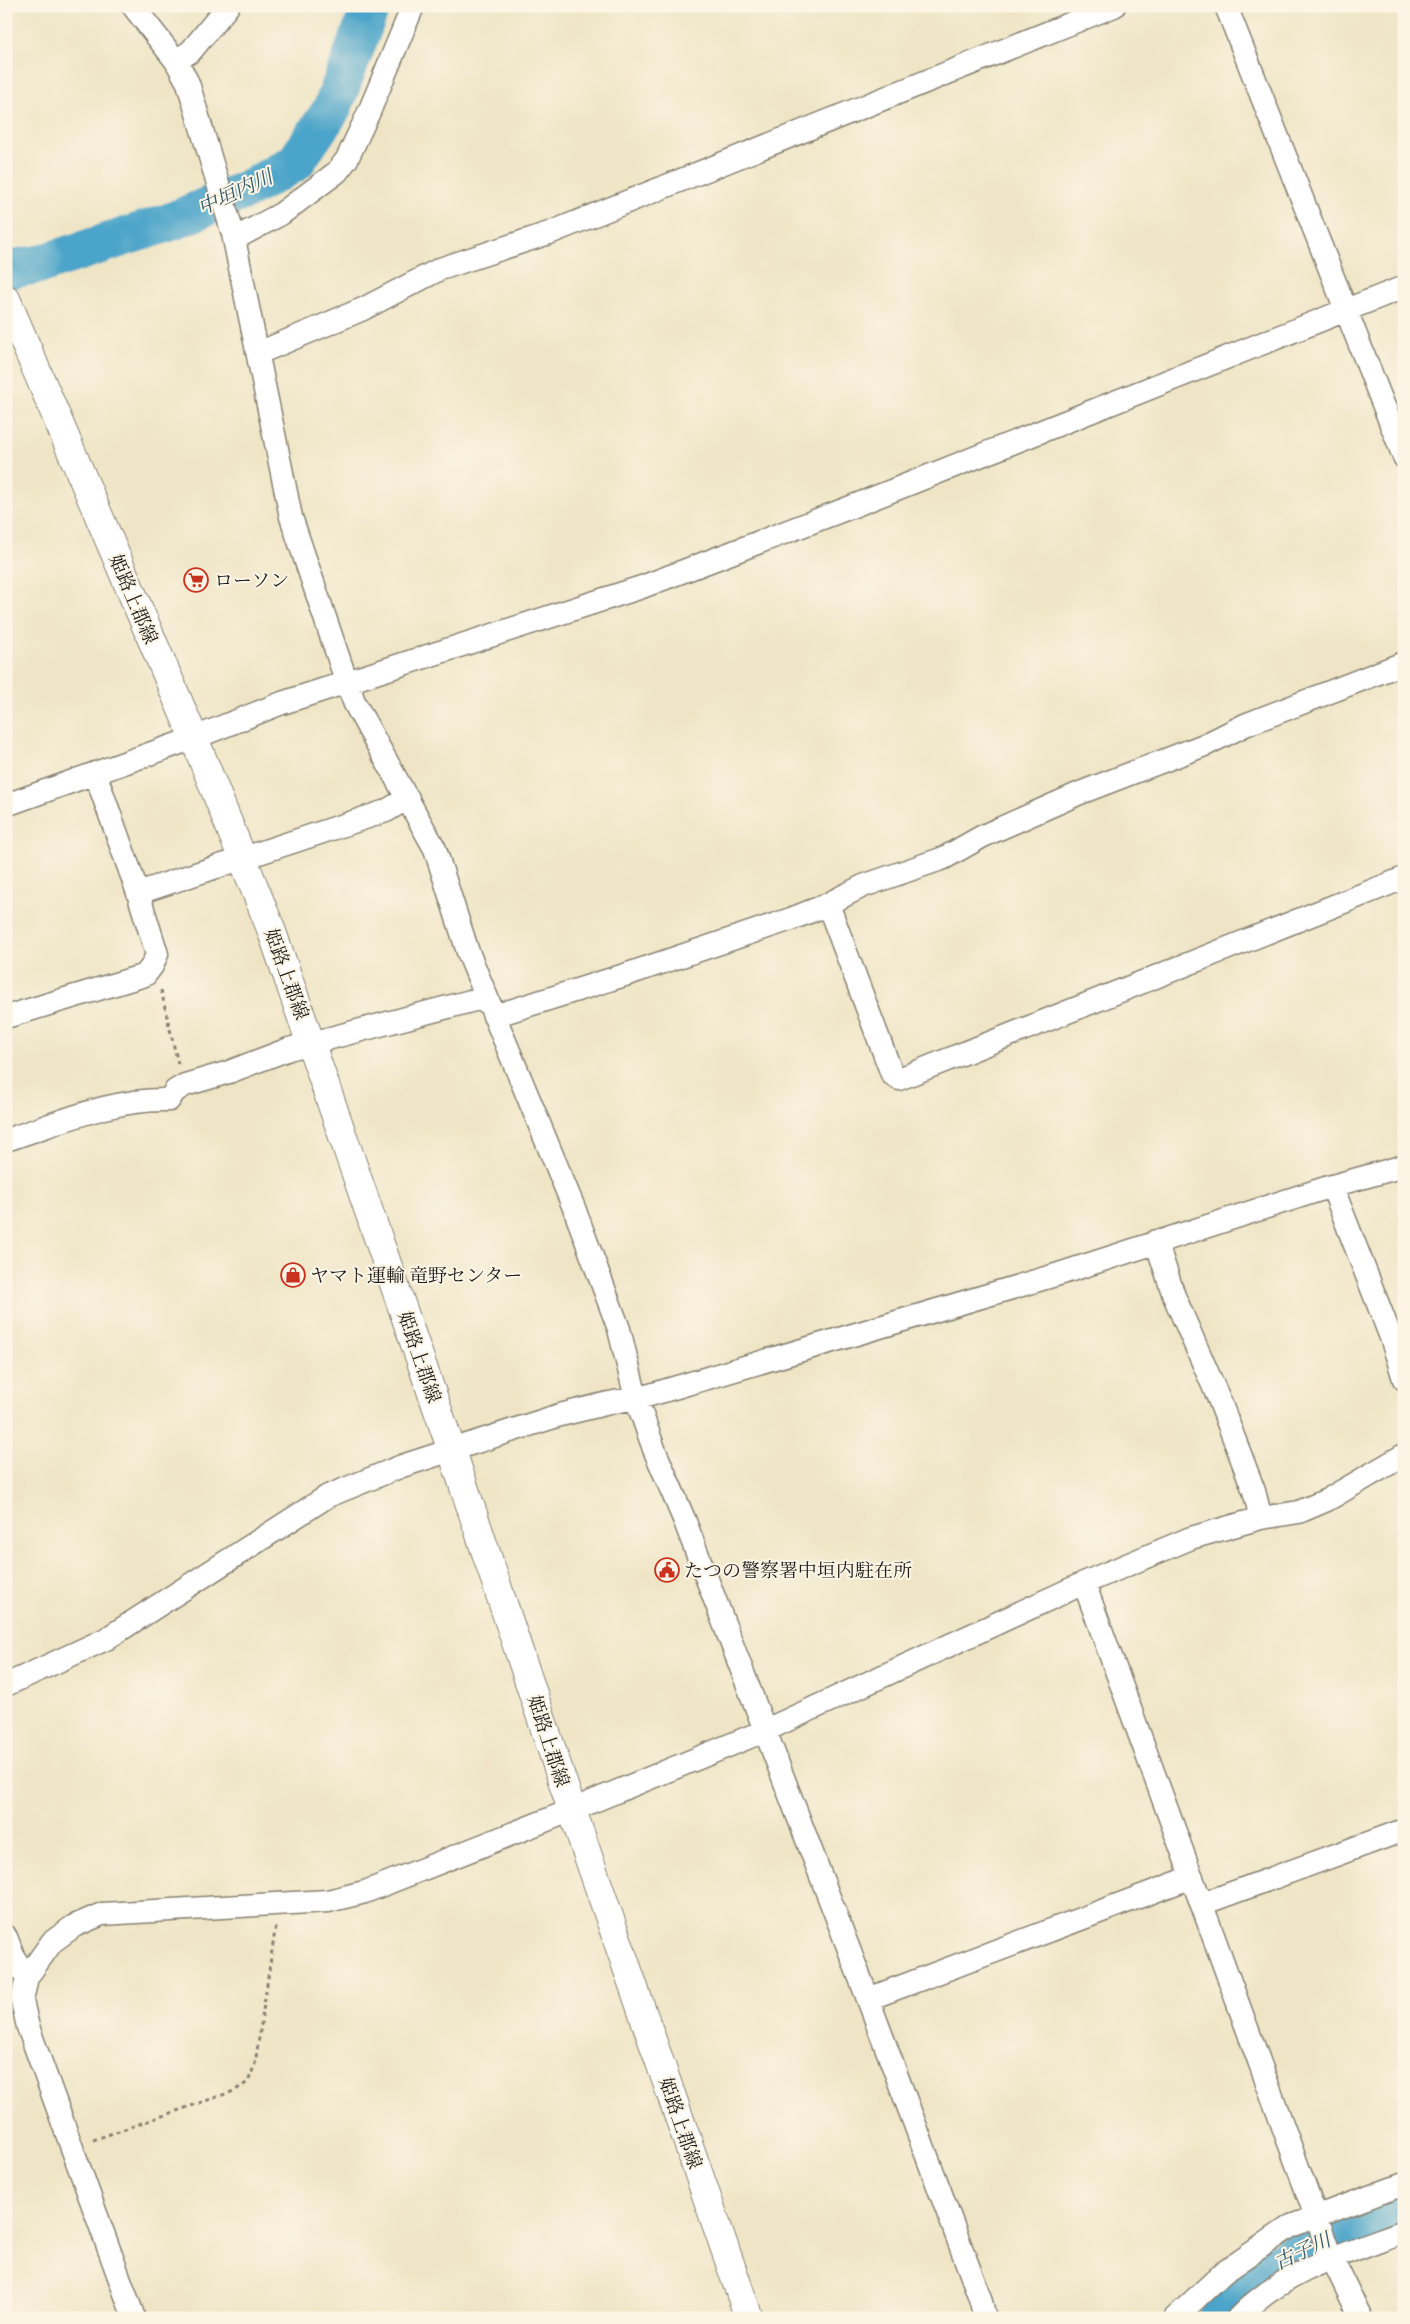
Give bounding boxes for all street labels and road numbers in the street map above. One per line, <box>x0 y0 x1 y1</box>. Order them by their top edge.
street label: 姫路上郡線 <box>103 551 163 648</box>
street label: 姫路上郡線 <box>259 926 314 1023</box>
street label: 姫路上郡線 <box>392 1308 446 1406</box>
street label: 姫路上郡線 <box>522 1692 574 1790</box>
street label: 姫路上郡線 <box>653 2074 707 2172</box>

